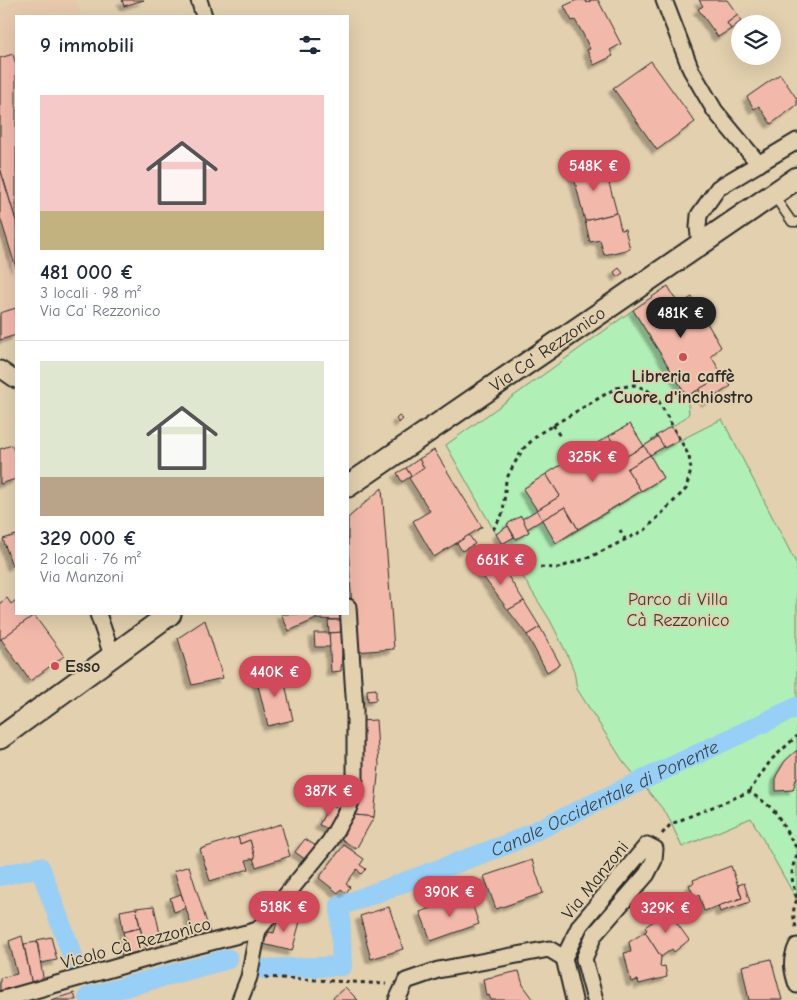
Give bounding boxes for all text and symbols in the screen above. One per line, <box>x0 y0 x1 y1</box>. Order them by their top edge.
map controls <box>731 15 781 65</box>
button: layers <box>731 15 781 65</box>
icon: filters <box>296 31 324 59</box>
text: 9 immobili <box>40 33 134 57</box>
icon: home <box>137 128 227 218</box>
pin: 548K € <box>553 150 635 192</box>
text: 548K € <box>569 157 619 175</box>
text: 481 000 € <box>40 260 134 284</box>
text: 3 locali · 98 m² <box>40 284 141 302</box>
pin: 481K € <box>640 296 722 339</box>
text: Via Ca' Rezzonico <box>40 302 160 320</box>
street label: Via Ca' Rezzonico <box>486 303 610 397</box>
text: 481K € <box>657 304 705 322</box>
marker: Libreria caffè Cuore d'inchiostro <box>677 351 689 363</box>
place label: Libreria caffè Cuore d'inchiostro <box>613 366 753 408</box>
icon: home <box>137 393 227 483</box>
pin: 325K € <box>552 440 634 483</box>
text: 325K € <box>568 448 618 466</box>
text: 329 000 € <box>40 526 137 550</box>
pin: 661K € <box>460 544 542 586</box>
text: 2 locali · 76 m² <box>40 550 141 568</box>
text: 661K € <box>477 551 525 569</box>
text: Via Manzoni <box>40 568 124 586</box>
park label: Parco di Villa Cà Rezzonico <box>627 589 729 631</box>
place label: Esso <box>65 656 100 677</box>
pin: 440K € <box>234 656 316 698</box>
marker: Esso <box>49 660 61 672</box>
text: 440K € <box>250 663 300 681</box>
water label: Canale Occidentale di Ponente <box>488 736 723 861</box>
pin: 387K € <box>288 774 370 817</box>
text: 387K € <box>304 782 354 800</box>
street label: Via Manzoni <box>558 837 633 924</box>
pin: 390K € <box>409 876 491 918</box>
text: 390K € <box>424 883 476 901</box>
pin: 518K € <box>243 890 325 933</box>
pin: 329K € <box>625 892 707 934</box>
text: 518K € <box>260 898 308 916</box>
text: 329K € <box>641 899 691 917</box>
street label: Vicolo Cà Rezzonico <box>59 913 213 974</box>

